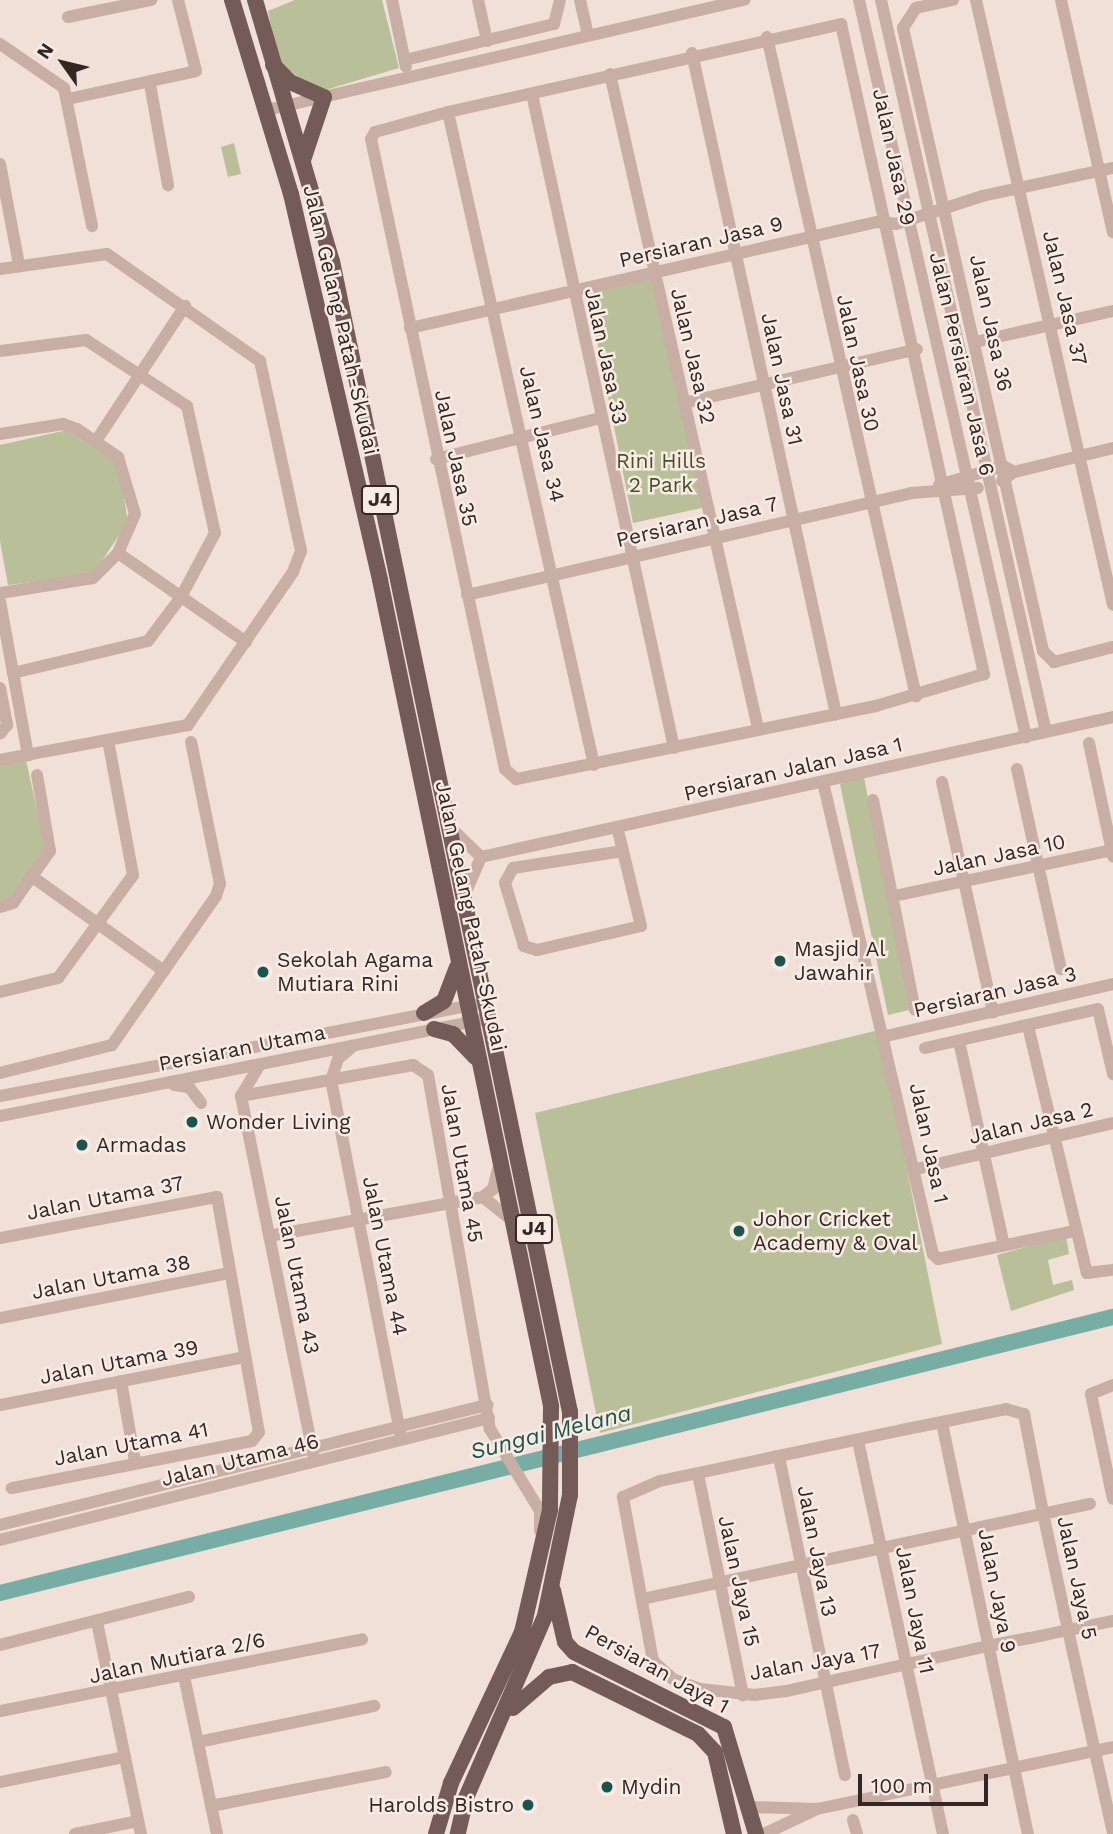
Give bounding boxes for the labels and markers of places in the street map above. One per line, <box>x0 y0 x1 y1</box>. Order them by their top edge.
place label: Masjid Al Jawahir <box>794 936 887 986</box>
place label: Sekolah Agama Mutiara Rini <box>277 947 434 997</box>
marker: Masjid Al Jawahir <box>772 953 788 969</box>
marker: Sekolah Agama Mutiara Rini <box>255 964 271 980</box>
place label: Wonder Living <box>206 1109 351 1135</box>
marker: Wonder Living <box>184 1114 200 1130</box>
place label: Armadas <box>96 1132 186 1158</box>
marker: Armadas <box>74 1137 90 1153</box>
place label: Johor Cricket Academy & Oval <box>753 1206 918 1256</box>
marker: Johor Cricket Academy & Oval <box>731 1223 747 1239</box>
place label: Mydin <box>621 1774 682 1800</box>
marker: Mydin <box>599 1779 615 1795</box>
place label: Harolds Bistro <box>368 1792 514 1818</box>
marker: Harolds Bistro <box>520 1797 536 1813</box>

